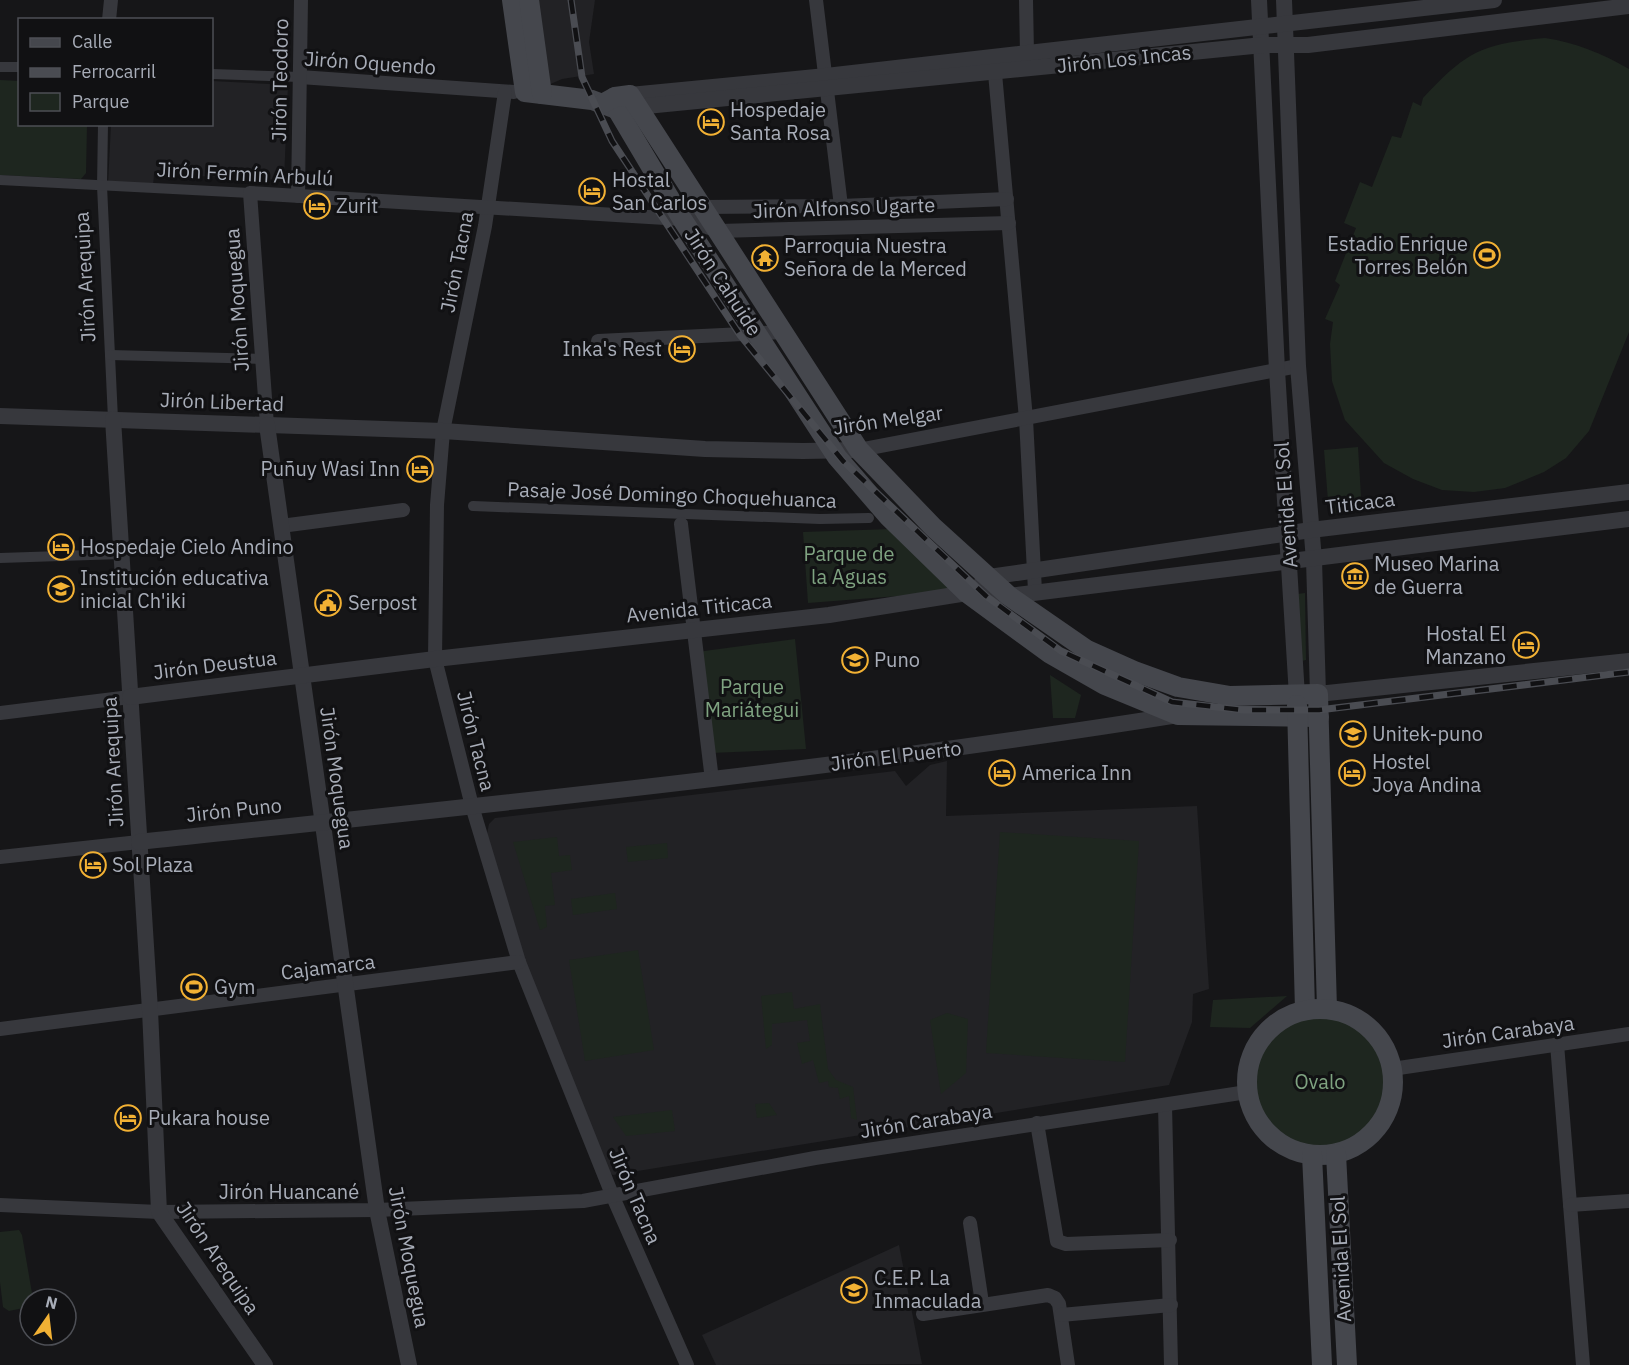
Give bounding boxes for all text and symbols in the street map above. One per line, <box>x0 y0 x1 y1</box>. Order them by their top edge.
legend <box>18 18 213 126</box>
street label: Jirón Teodoro <box>265 18 294 142</box>
text: Calle <box>72 30 112 53</box>
street label: Jirón Los Incas <box>1055 38 1193 79</box>
street label: Jirón Oquendo <box>303 44 437 81</box>
text: Ferrocarril <box>72 60 156 83</box>
text: Parque <box>72 90 130 113</box>
place label: Hospedaje Santa Rosa <box>730 96 831 146</box>
hotel icon: Hospedaje Santa Rosa <box>696 107 726 137</box>
street label: Jirón Fermín Arbulú <box>156 155 334 192</box>
place label: Hostal San Carlos <box>612 166 707 216</box>
hotel icon: Hostal San Carlos <box>577 176 607 206</box>
hotel icon: Zurit <box>302 191 332 221</box>
street label: Jirón Alfonso Ugarte <box>752 191 936 224</box>
place label: Zurit <box>336 192 378 219</box>
street label: Jirón Tacna <box>433 209 480 315</box>
street label: Jirón Arequipa <box>68 211 101 343</box>
street label: Jirón Cahuide <box>679 223 768 341</box>
street label: Jirón Moquegua <box>218 227 255 373</box>
place label: Estadio Enrique Torres Belón <box>1327 230 1468 280</box>
place label: Parroquia Nuestra Señora de la Merced <box>784 232 967 282</box>
sports icon: Estadio Enrique Torres Belón <box>1472 240 1502 270</box>
temple icon: Parroquia Nuestra Señora de la Merced <box>750 243 780 273</box>
hotel icon: Inka's Rest <box>667 334 697 364</box>
place label: Inka's Rest <box>562 335 662 362</box>
street label: Jirón Libertad <box>160 386 284 417</box>
street label: Jirón Melgar <box>831 398 945 441</box>
street label: Avenida El Sol <box>1268 441 1303 569</box>
hotel icon: Puñuy Wasi Inn <box>405 454 435 484</box>
place label: Puñuy Wasi Inn <box>261 455 400 482</box>
street label: Pasaje José Domingo Choquehuanca <box>507 475 838 514</box>
street label: Titicaca <box>1324 485 1397 520</box>
hotel icon: Hospedaje Cielo Andino <box>46 532 76 562</box>
place label: Hospedaje Cielo Andino <box>80 533 294 560</box>
park label: Parque de la Aguas <box>803 540 895 590</box>
place label: Museo Marina de Guerra <box>1374 550 1500 600</box>
museum icon: Museo Marina de Guerra <box>1340 561 1370 591</box>
place label: Institución educativa inicial Ch'iki <box>80 564 269 614</box>
school or university icon: Institución educativa inicial Ch'iki <box>46 574 76 604</box>
street label: Avenida Titicaca <box>625 586 773 629</box>
public building icon: Serpost <box>313 588 343 618</box>
place label: Serpost <box>348 589 417 616</box>
place label: Hostal El Manzano <box>1425 620 1506 670</box>
hotel icon: Hostal El Manzano <box>1511 630 1541 660</box>
street label: Jirón Deustua <box>152 644 279 685</box>
school or university icon: Puno <box>840 645 870 675</box>
place label: Puno <box>874 646 920 673</box>
park label: Parque Mariátegui <box>705 673 799 723</box>
street label: Jirón Tacna <box>451 688 502 794</box>
street label: Jirón Arequipa <box>96 696 129 828</box>
street label: Jirón Moquegua <box>314 705 361 851</box>
school or university icon: Unitek-puno <box>1338 719 1368 749</box>
place label: Unitek-puno <box>1372 720 1483 747</box>
street label: Jirón El Puerto <box>829 734 963 777</box>
place label: Hostel Joya Andina <box>1372 748 1482 798</box>
hotel icon: America Inn <box>987 758 1017 788</box>
hotel icon: Hostel Joya Andina <box>1337 758 1367 788</box>
place label: America Inn <box>1022 759 1132 786</box>
street label: Jirón Puno <box>185 791 283 828</box>
hotel icon: Sol Plaza <box>78 850 108 880</box>
place label: Sol Plaza <box>112 851 193 878</box>
street label: Cajamarca <box>279 947 377 986</box>
sports icon: Gym <box>179 972 209 1002</box>
place label: Gym <box>214 973 255 1000</box>
street label: Jirón Carabaya <box>1440 1009 1576 1054</box>
park label: Ovalo <box>1294 1068 1346 1095</box>
street label: Jirón Carabaya <box>858 1097 994 1144</box>
hotel icon: Pukara house <box>113 1103 143 1133</box>
place label: Pukara house <box>148 1104 270 1131</box>
street label: Jirón Tacna <box>603 1143 668 1249</box>
street label: Jirón Huancané <box>219 1178 359 1205</box>
street label: Jirón Moquegua <box>383 1184 437 1330</box>
street label: Avenida El Sol <box>1324 1195 1357 1323</box>
street label: Jirón Arequipa <box>171 1196 266 1320</box>
place label: C.E.P. La Inmaculada <box>874 1264 982 1314</box>
school or university icon: C.E.P. La Inmaculada <box>839 1275 869 1305</box>
north arrow <box>18 1287 78 1347</box>
text: N <box>44 1291 60 1314</box>

